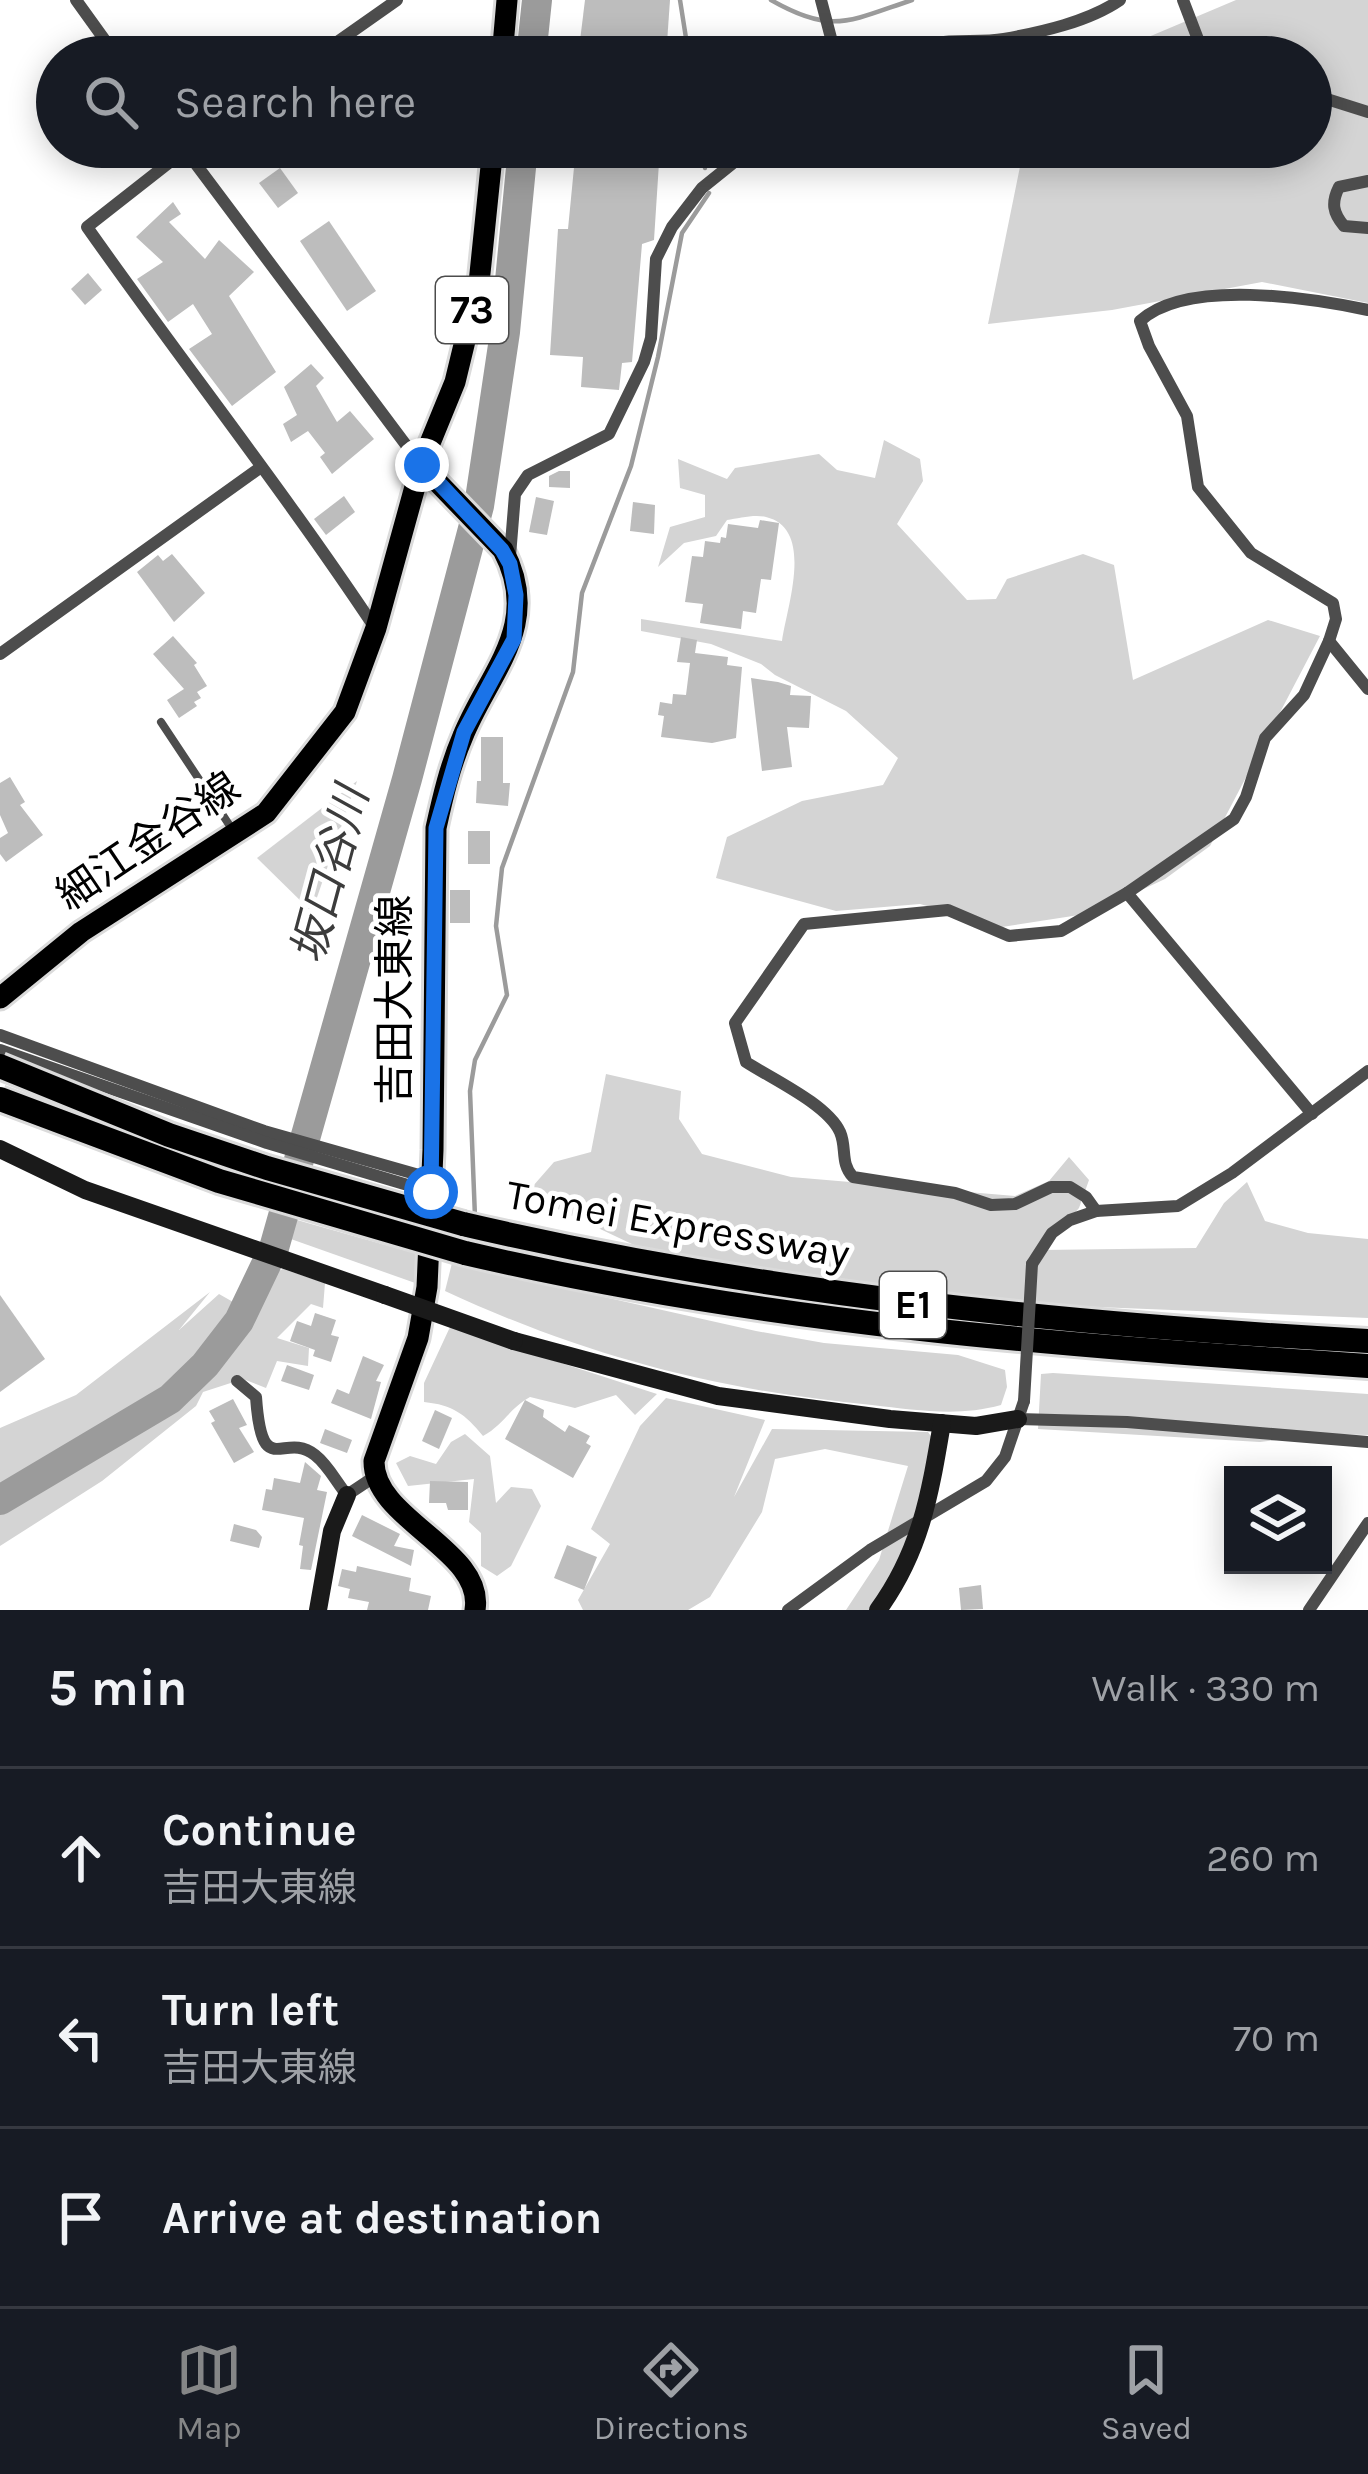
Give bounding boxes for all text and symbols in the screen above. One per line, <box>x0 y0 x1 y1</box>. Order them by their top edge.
search box <box>36 36 1332 168</box>
icon: search <box>78 69 144 135</box>
text: Search here <box>174 76 416 128</box>
road number: 73 <box>436 277 508 343</box>
route end <box>395 438 449 492</box>
street label: 細江金谷線 <box>47 762 249 920</box>
water label: 坂口谷川 <box>282 777 379 969</box>
street label: 吉田大東線 <box>370 895 420 1105</box>
route start <box>404 1165 458 1219</box>
street label: Tomei Expressway <box>502 1169 854 1279</box>
road number: E1 <box>880 1272 946 1338</box>
map controls <box>1224 1466 1332 1574</box>
button: layers <box>1224 1466 1332 1574</box>
text: 5 min <box>48 1658 188 1718</box>
text: Walk · 330 m <box>1092 1665 1320 1711</box>
text: Continue <box>162 1804 357 1856</box>
icon: ahead <box>48 1825 114 1891</box>
text: 260 m <box>1206 1835 1320 1881</box>
text: 吉田大東線 <box>162 1865 357 1911</box>
text: Turn left <box>162 1984 339 2036</box>
icon: left <box>48 2005 114 2071</box>
text: 70 m <box>1233 2015 1320 2061</box>
text: 吉田大東線 <box>162 2045 357 2091</box>
icon: arrive <box>48 2185 114 2251</box>
text: Arrive at destination <box>162 2192 602 2244</box>
tab: Map <box>176 2337 242 2447</box>
tab: Directions <box>594 2337 749 2447</box>
tab: Saved <box>1101 2337 1192 2447</box>

